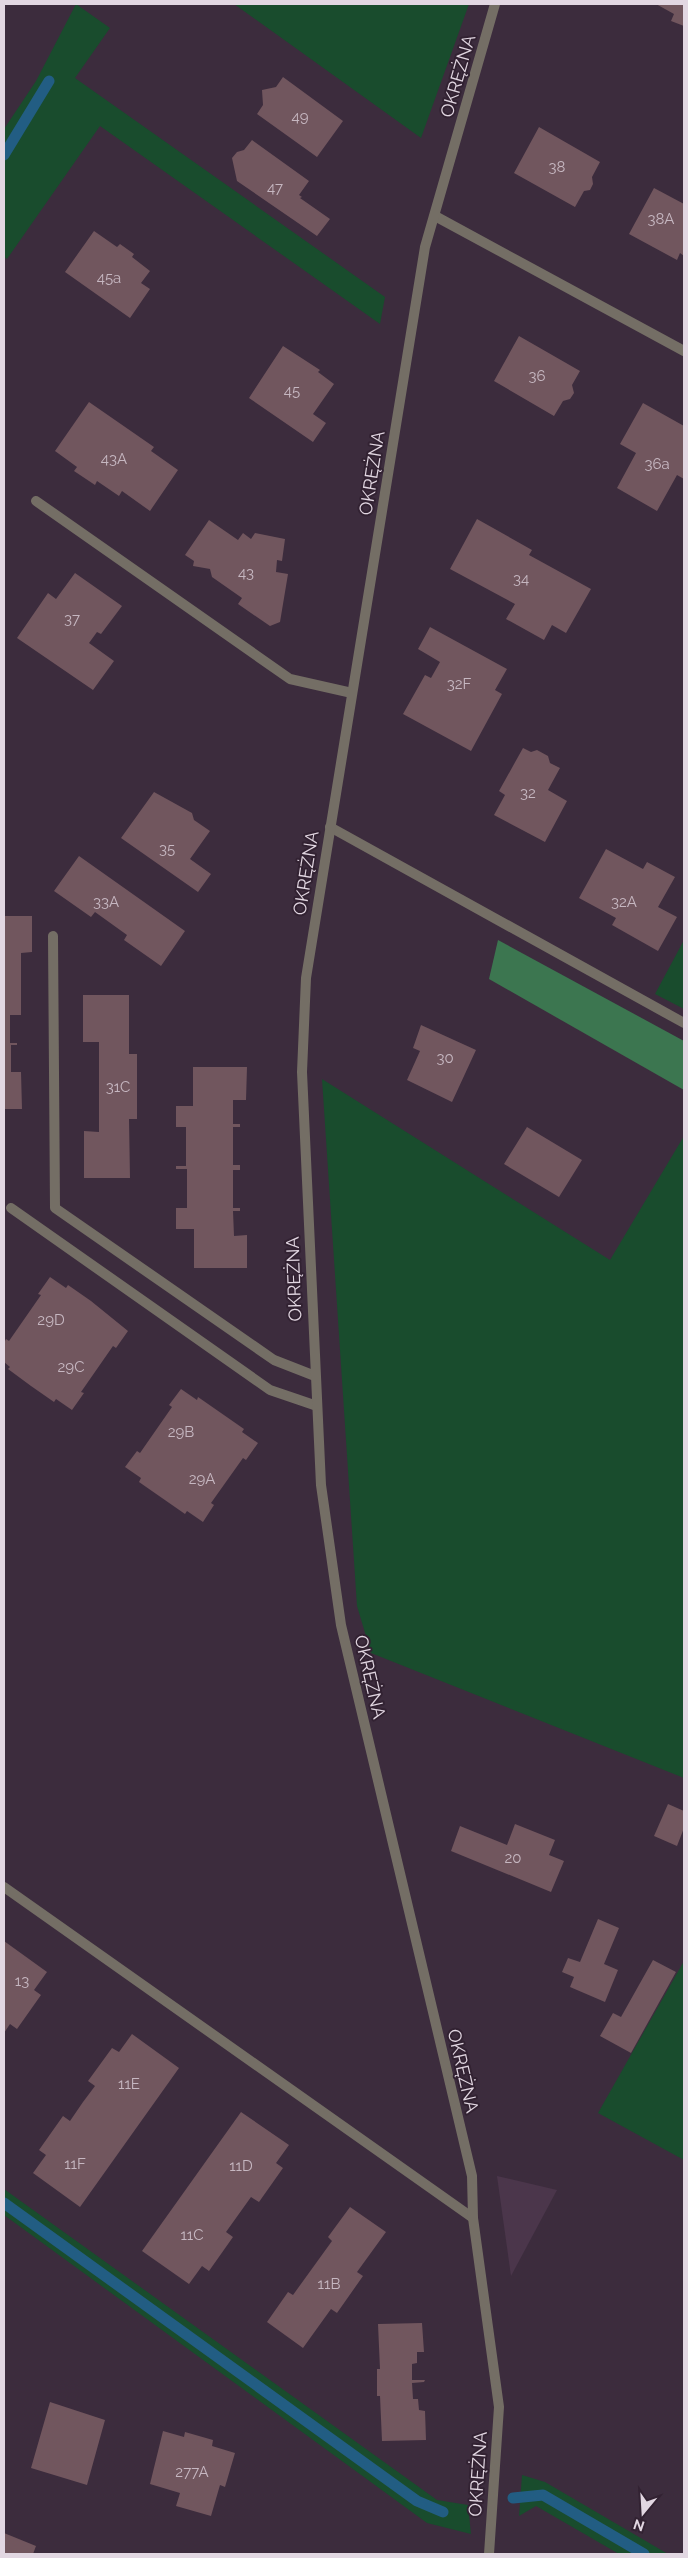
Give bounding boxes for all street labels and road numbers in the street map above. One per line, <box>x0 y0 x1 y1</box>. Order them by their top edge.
street label: OKRĘŻNA <box>436 32 479 120</box>
street label: OKRĘŻNA <box>354 429 389 517</box>
street label: OKRĘŻNA <box>288 829 323 917</box>
street label: OKRĘŻNA <box>282 1236 305 1322</box>
street label: OKRĘŻNA <box>351 1633 390 1721</box>
street label: OKRĘŻNA <box>444 2027 483 2115</box>
street label: OKRĘŻNA <box>464 2431 491 2517</box>

